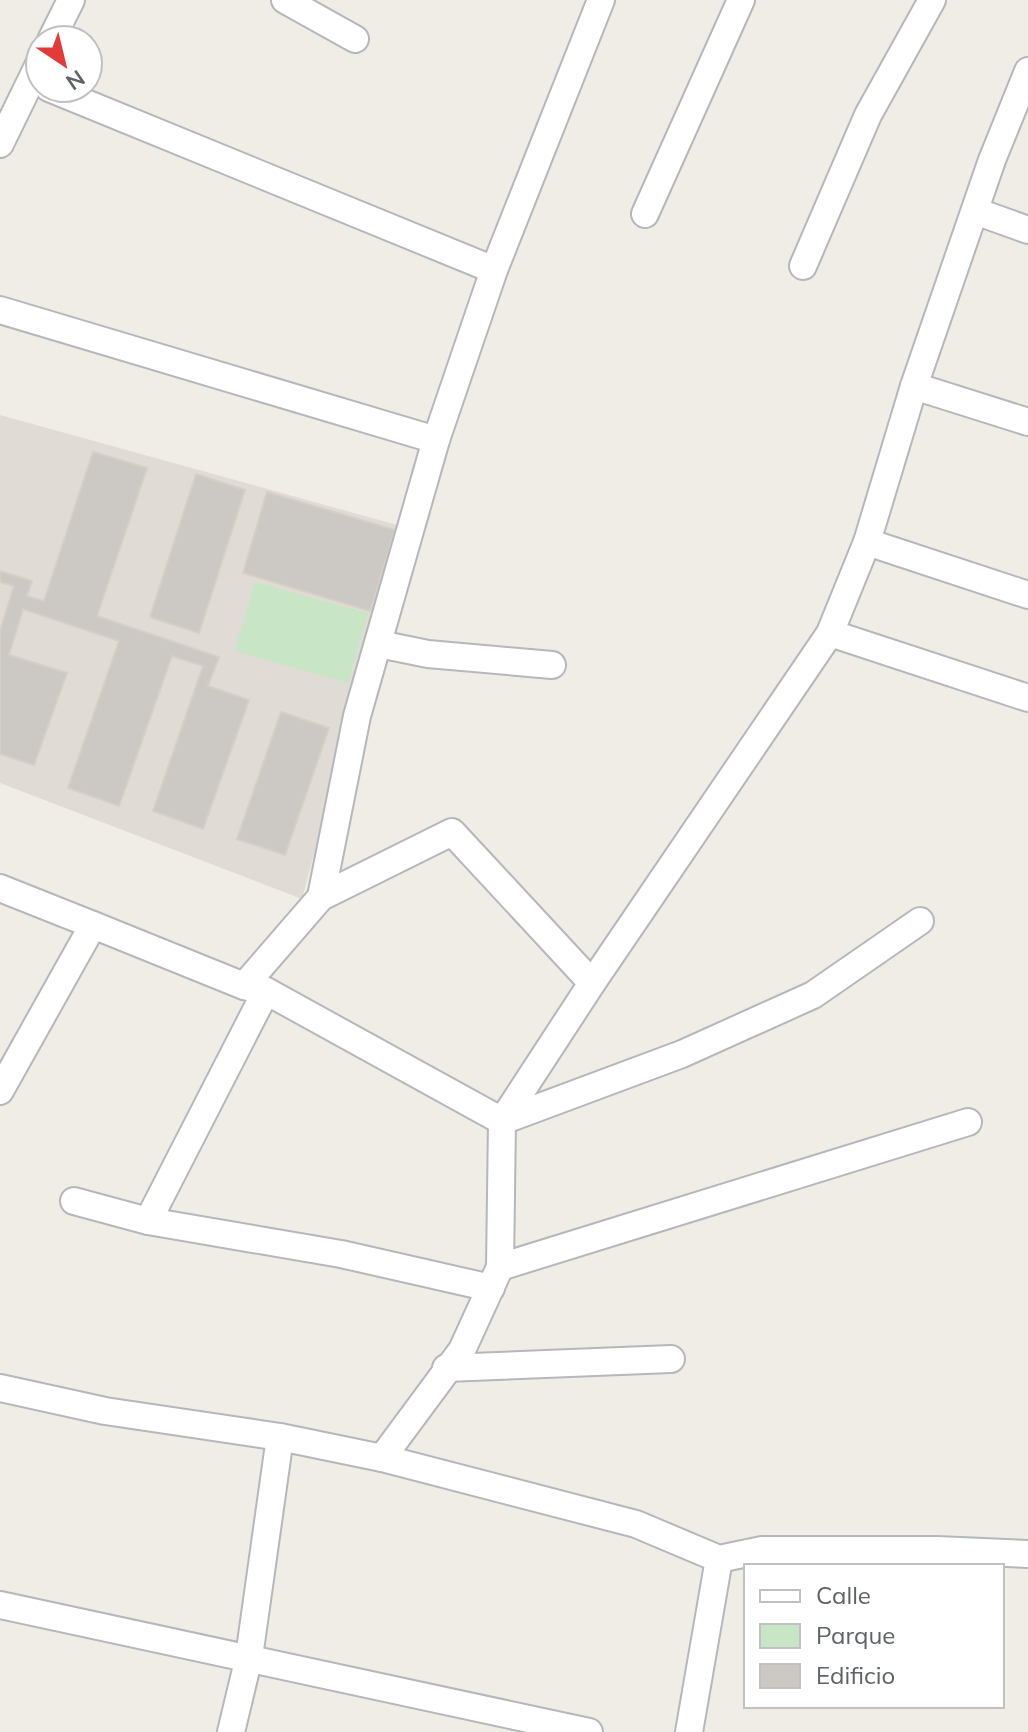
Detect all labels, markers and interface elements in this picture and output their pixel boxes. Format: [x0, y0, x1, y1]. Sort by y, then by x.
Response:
north arrow [24, 24, 104, 104]
text: N [61, 64, 90, 97]
legend [744, 1564, 1004, 1708]
text: Calle [816, 1580, 871, 1610]
text: Parque [816, 1620, 895, 1650]
text: Edificio [816, 1660, 895, 1690]

